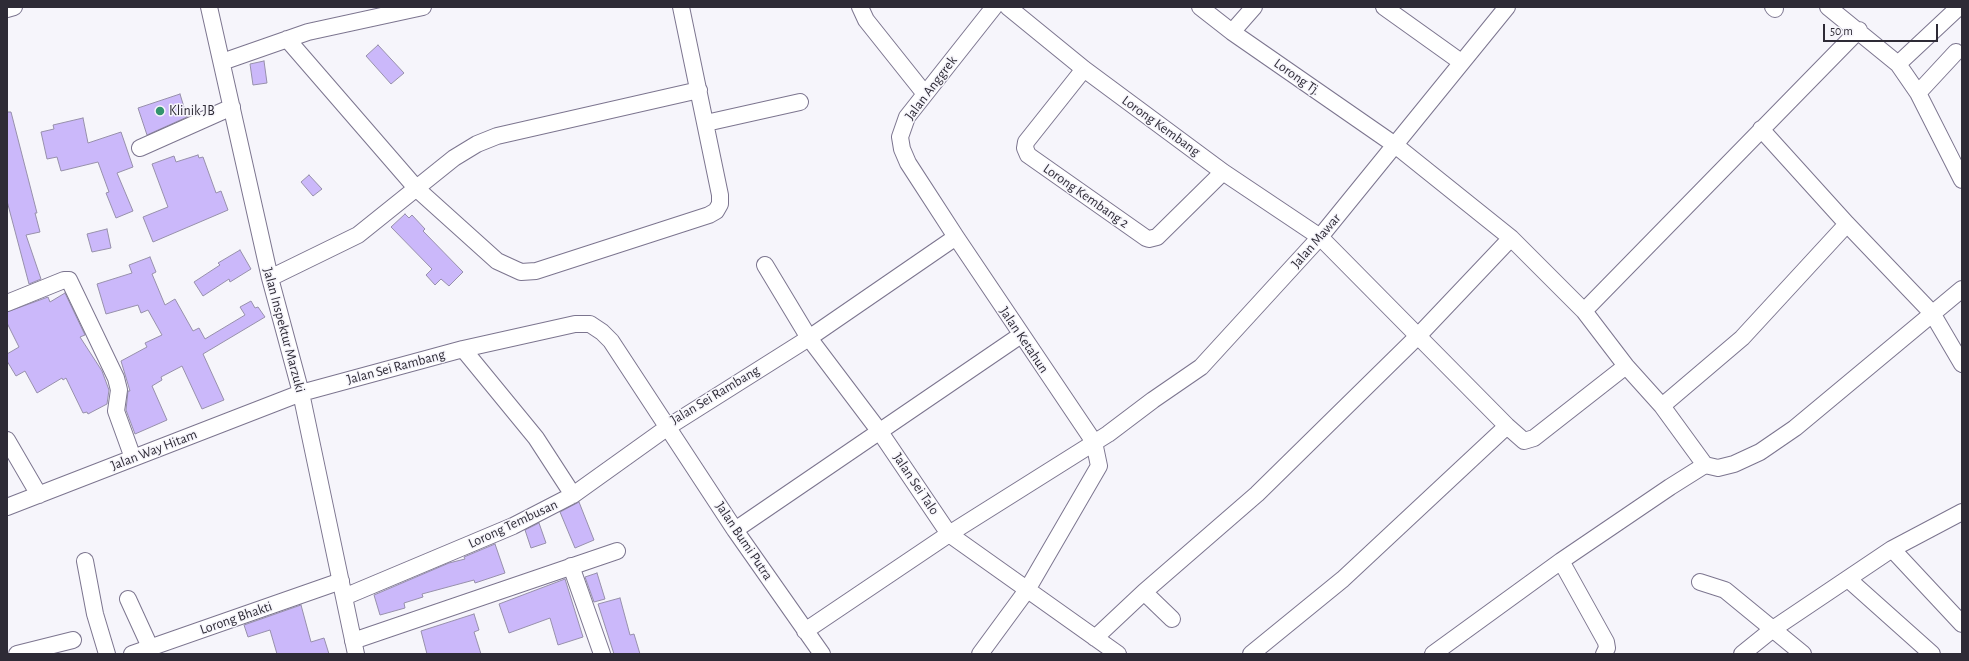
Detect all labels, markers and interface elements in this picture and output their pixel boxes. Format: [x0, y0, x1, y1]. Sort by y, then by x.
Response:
scale bar [1825, 16, 1940, 42]
text: 50 m [1830, 25, 1853, 37]
street label: Jalan Anggrek [901, 53, 961, 123]
street label: Lorong Tj. [1271, 55, 1323, 99]
street label: Lorong Kembang [1119, 92, 1203, 160]
place label: Klinik JB [169, 103, 215, 119]
marker: Klinik JB [154, 105, 166, 117]
street label: Lorong Kembang 2 [1040, 160, 1132, 232]
street label: Jalan Mawar [1288, 210, 1344, 272]
street label: Jalan Inspektur Marzuki [259, 266, 309, 394]
street label: Jalan Ketahun [996, 304, 1052, 376]
street label: Jalan Sei Rambang [345, 346, 447, 388]
street label: Jalan Sei Rambang [667, 362, 763, 428]
street label: Jalan Way Hitam [108, 426, 200, 474]
street label: Jalan Sei Talo [889, 450, 943, 518]
street label: Lorong Tembusan [466, 496, 560, 552]
street label: Jalan Bumi Putra [712, 499, 776, 583]
street label: Lorong Bhakti [198, 598, 274, 638]

